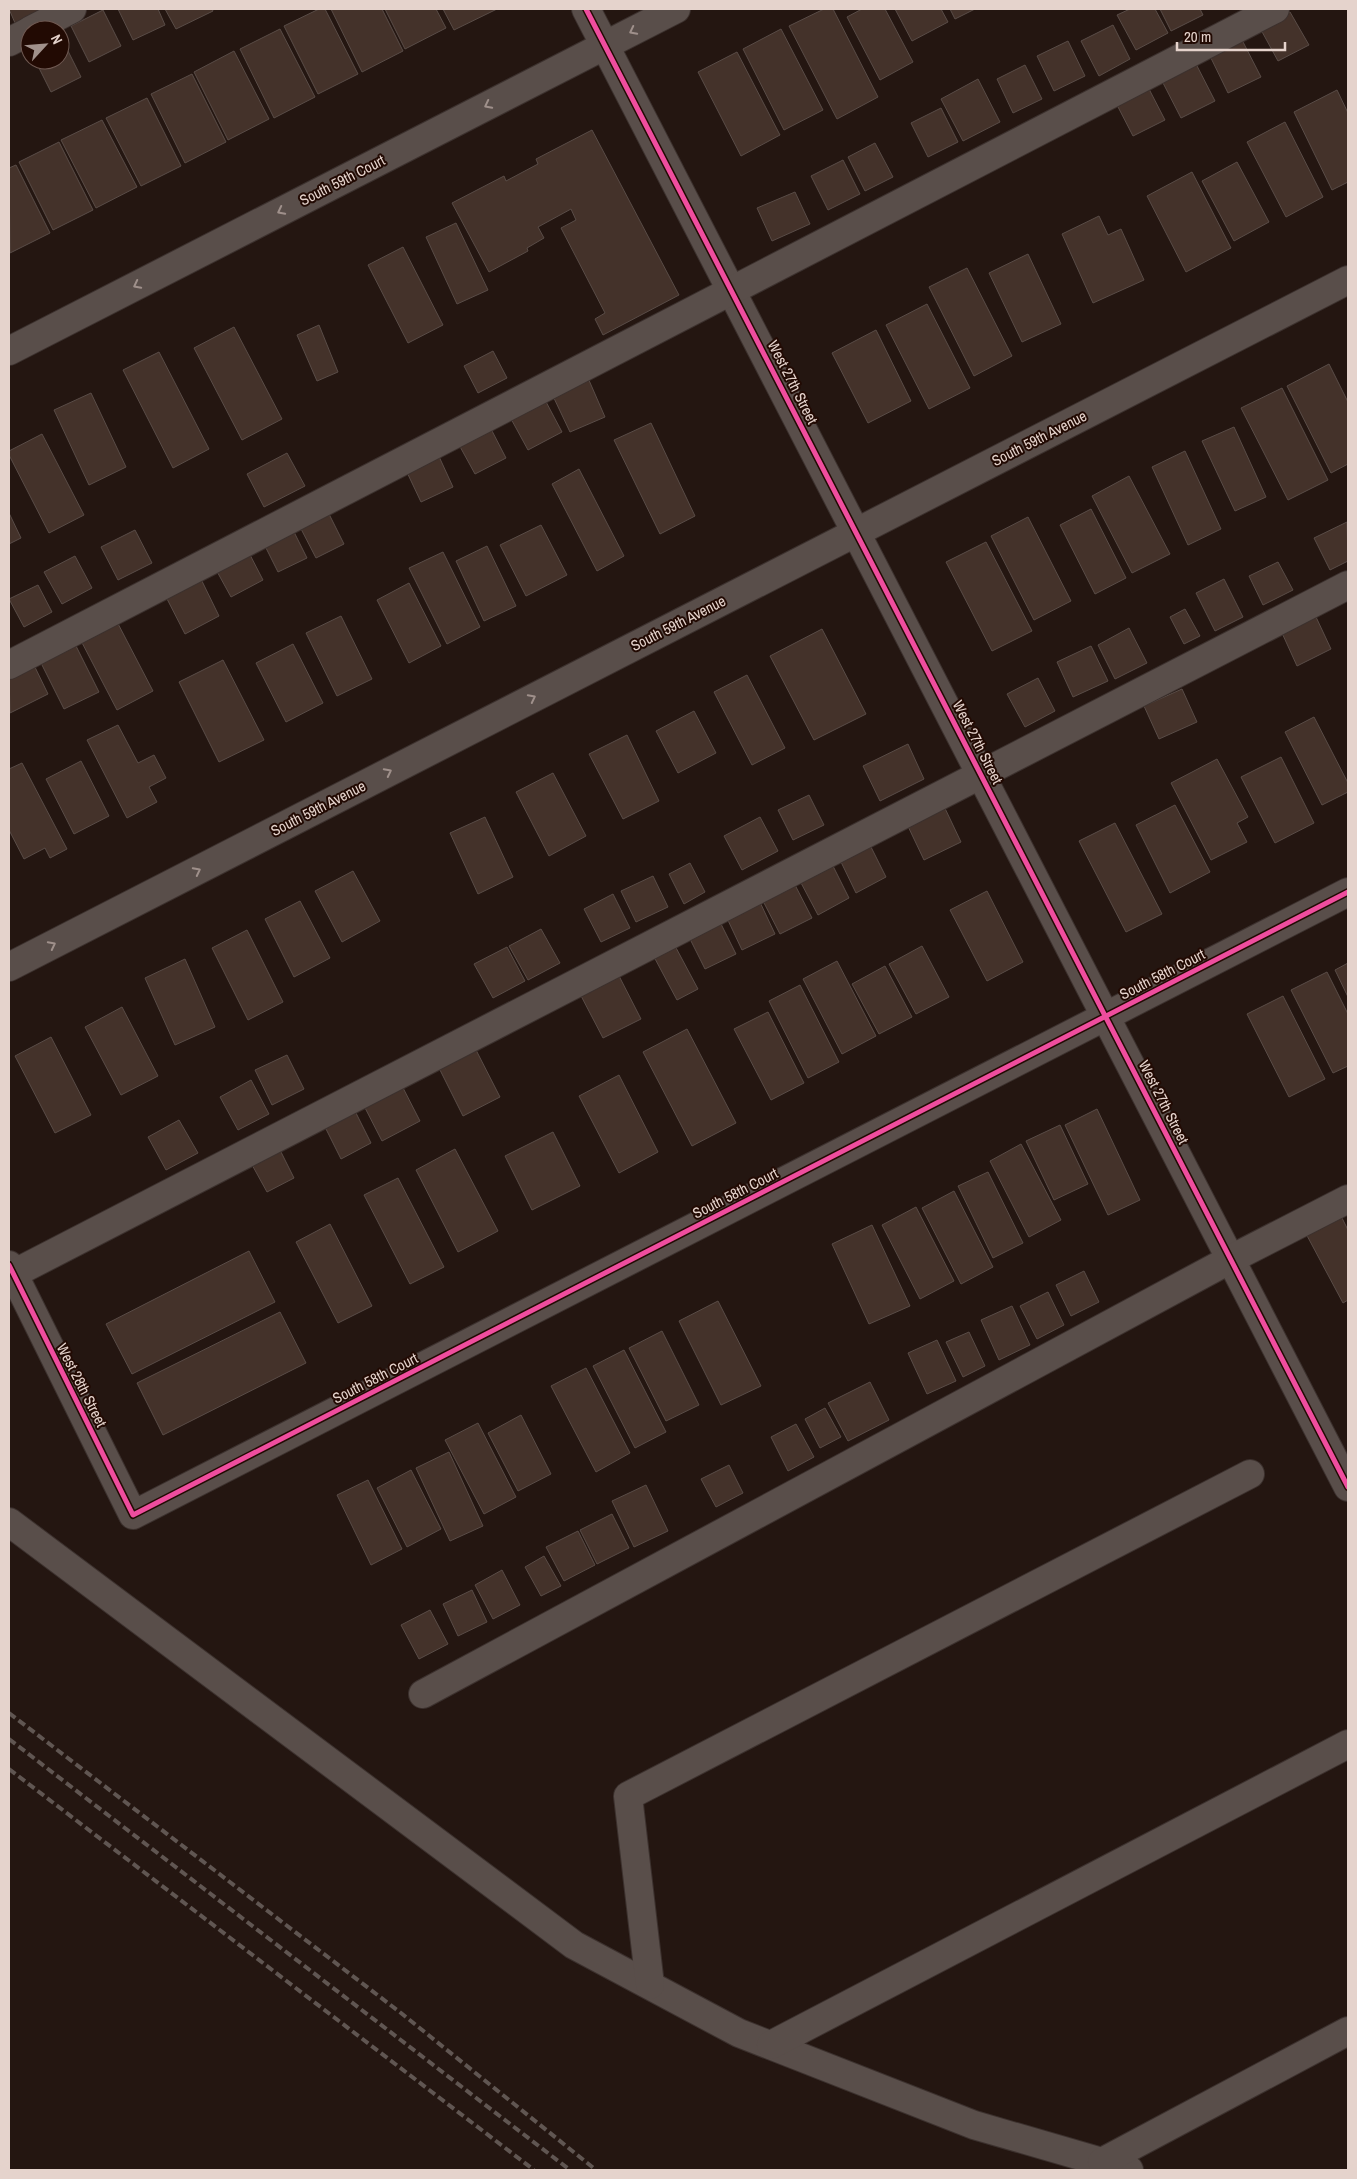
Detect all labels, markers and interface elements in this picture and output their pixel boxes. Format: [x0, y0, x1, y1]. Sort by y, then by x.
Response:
north arrow [20, 20, 70, 70]
scale bar [1177, 20, 1284, 52]
one-way arrow [629, 25, 638, 35]
text: 20 m [1184, 26, 1211, 47]
text: N [47, 32, 67, 47]
one-way arrow [484, 99, 493, 109]
street label: South 59th Court [296, 149, 389, 210]
one-way arrow [278, 205, 287, 215]
one-way arrow [133, 279, 142, 289]
street label: West 27th Street [763, 337, 823, 428]
street label: South 59th Avenue [988, 405, 1090, 471]
street label: South 59th Avenue [627, 590, 729, 656]
one-way arrow [527, 694, 536, 704]
street label: West 27th Street [948, 697, 1008, 788]
one-way arrow [383, 768, 392, 778]
street label: South 59th Avenue [267, 775, 369, 841]
one-way arrow [191, 867, 200, 877]
one-way arrow [47, 941, 56, 951]
street label: South 58th Court [1116, 943, 1209, 1004]
street label: West 27th Street [1134, 1057, 1194, 1148]
street label: South 58th Court [689, 1162, 782, 1223]
street label: West 28th Street [52, 1340, 112, 1431]
street label: South 58th Court [329, 1347, 422, 1408]

